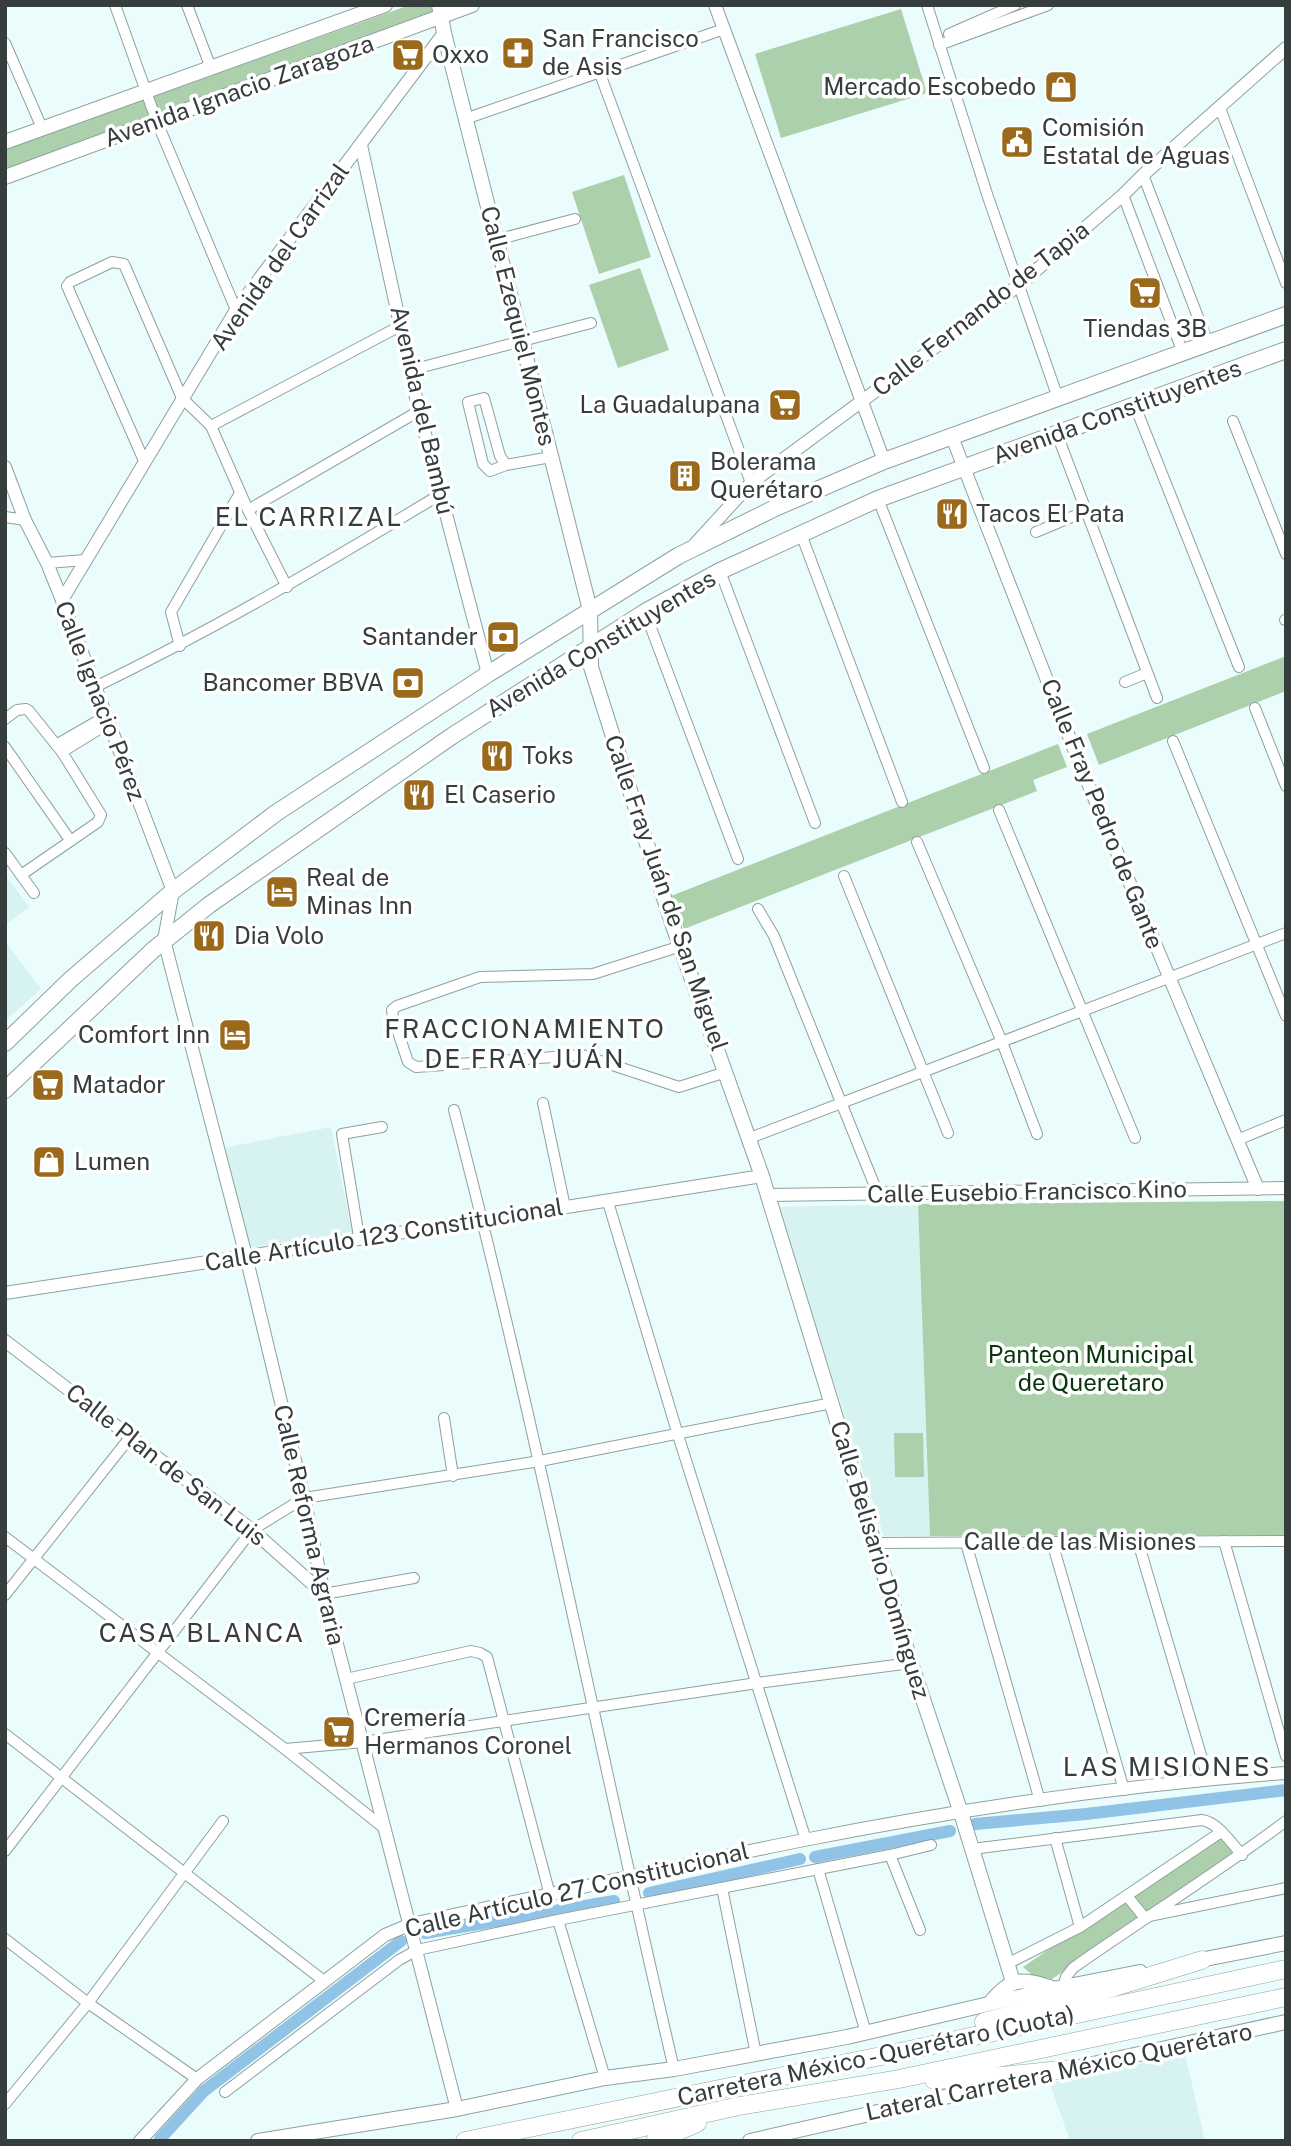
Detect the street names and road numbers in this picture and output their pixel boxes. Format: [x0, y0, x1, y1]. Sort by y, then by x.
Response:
street label: Avenida Ignacio Zaragoza [100, 28, 377, 152]
street label: Avenida del Carrizal [204, 158, 354, 355]
street label: Calle Ezequiel Montes [476, 203, 562, 449]
street label: Calle Fernando de Tapia [867, 215, 1094, 401]
street label: Avenida del Bambú [385, 303, 461, 517]
street label: Avenida Constituyentes [989, 353, 1245, 469]
street label: Avenida Constituyentes [481, 564, 720, 723]
street label: Calle Ignacio Pérez [50, 597, 152, 805]
street label: Calle Fray Pedro de Gante [1036, 674, 1170, 953]
street label: Calle Fray Juán de San Miguel [600, 731, 734, 1054]
street label: Calle Eusebio Francisco Kino [867, 1174, 1187, 1208]
street label: Calle Artículo 123 Constitucional [203, 1192, 565, 1276]
street label: Calle Plan de San Luis [61, 1377, 272, 1551]
street label: Calle Reforma Agraria [269, 1402, 351, 1648]
street label: Calle Belisario Domínguez [825, 1417, 937, 1702]
street label: Calle de las Misiones [964, 1527, 1196, 1555]
street label: Calle Artículo 27 Constitucional [402, 1836, 751, 1942]
street label: Carretera México - Querétaro (Cuota) [675, 1999, 1077, 2111]
street label: Lateral Carretera México Querétaro [863, 2016, 1255, 2126]

